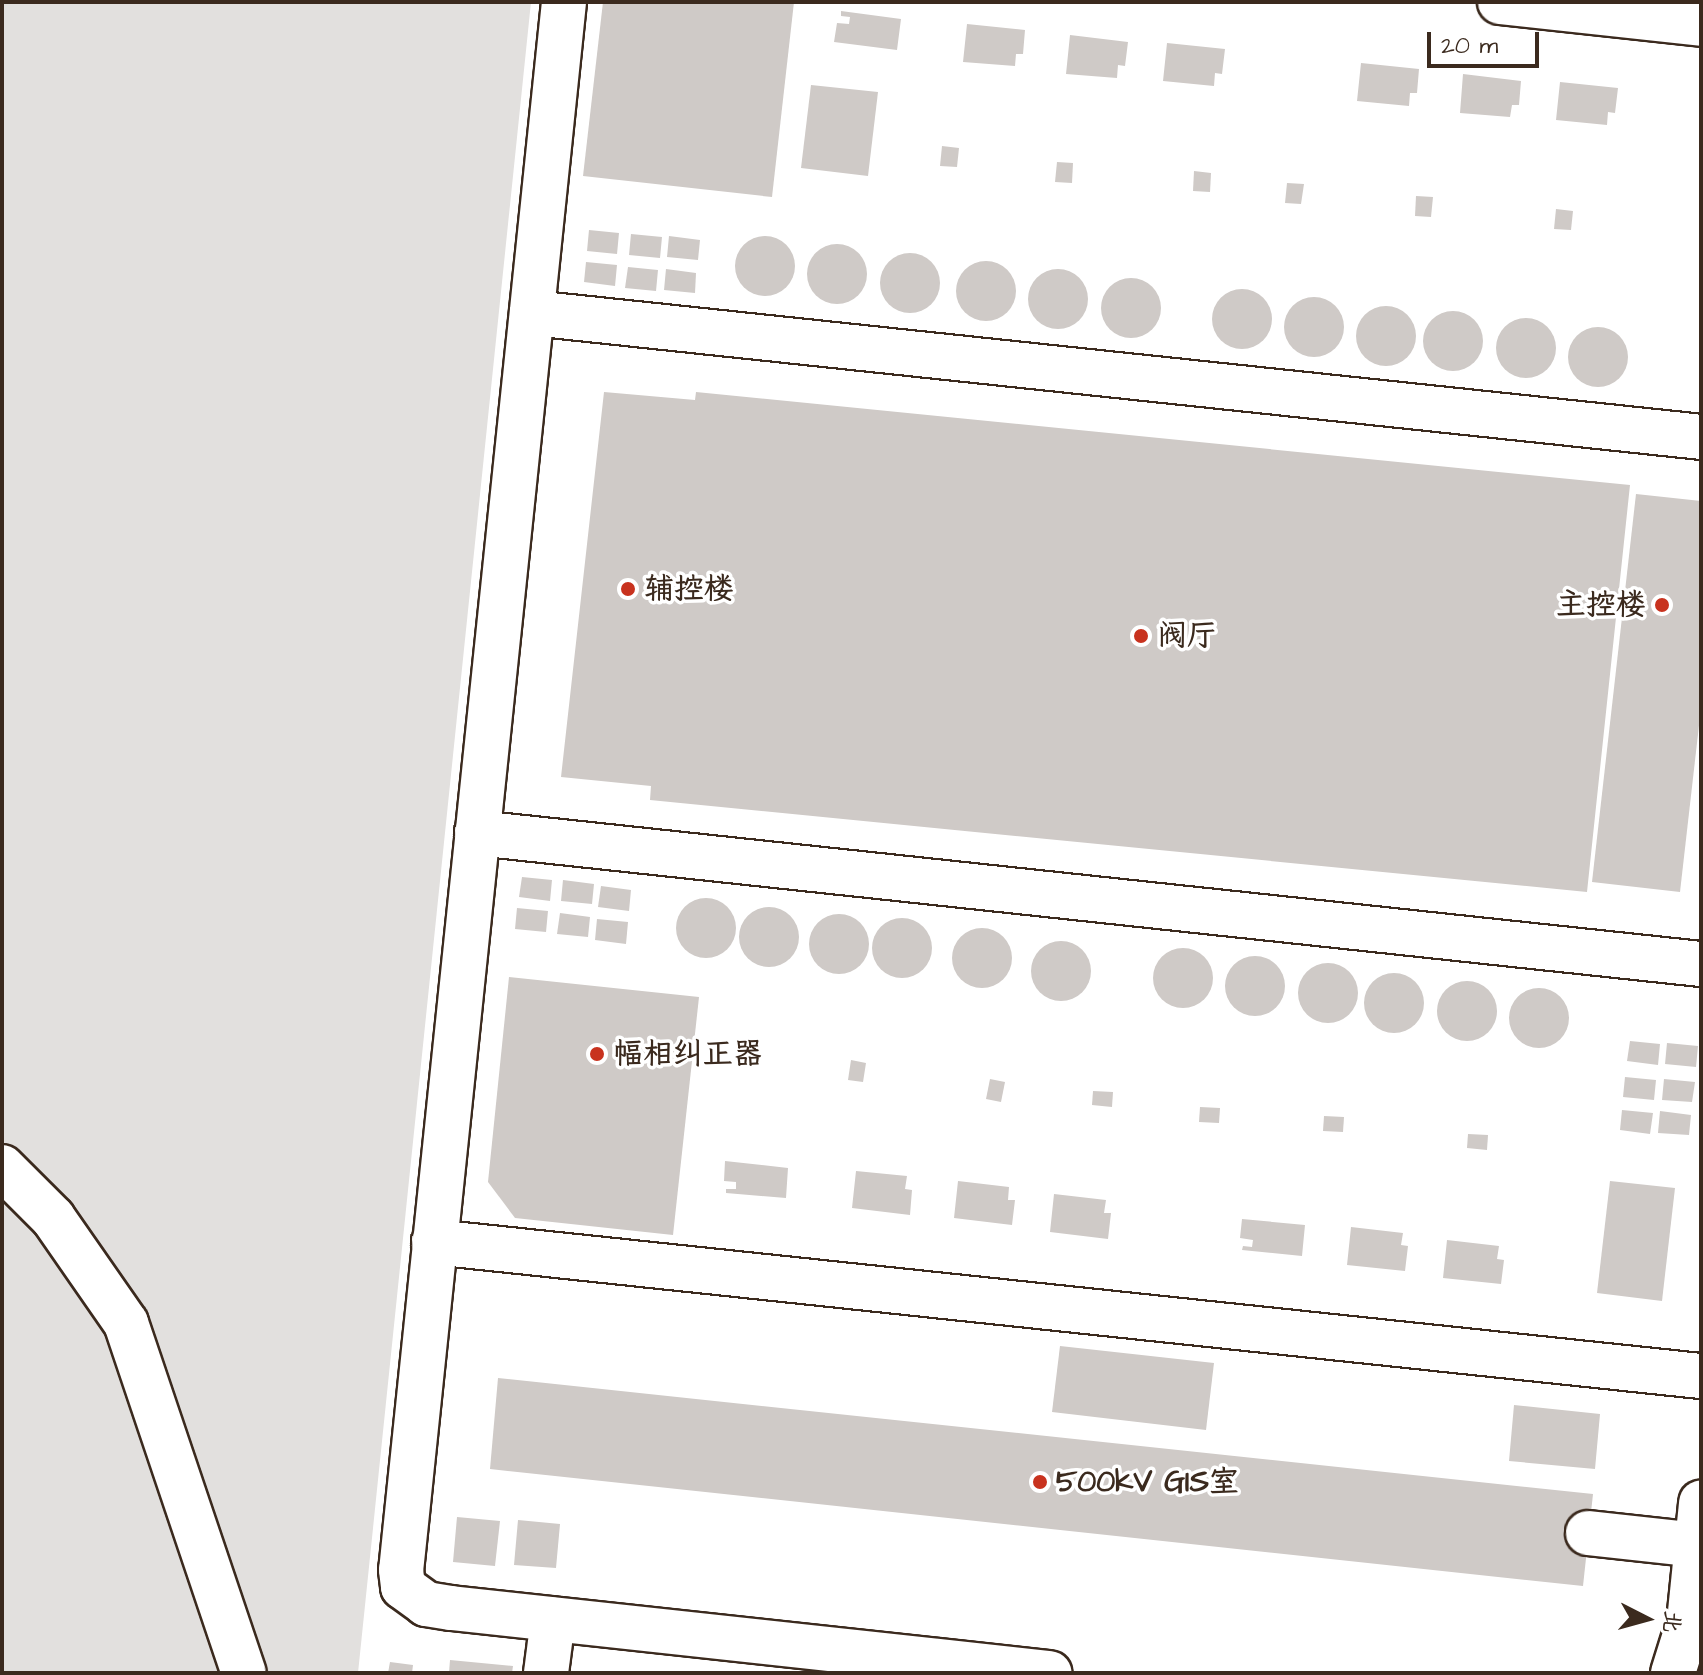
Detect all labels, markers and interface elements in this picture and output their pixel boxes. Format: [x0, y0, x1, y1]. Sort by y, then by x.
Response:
scale bar [1431, 16, 1543, 66]
text: 20 m [1441, 29, 1498, 63]
place label: 辅控楼 [644, 571, 734, 607]
marker: 辅控楼 [619, 580, 637, 598]
place label: 主控楼 [1556, 587, 1646, 623]
marker: 主控楼 [1653, 596, 1671, 614]
place label: 阀厅 [1157, 618, 1217, 654]
marker: 阀厅 [1132, 627, 1150, 645]
place label: 幅相纠正器 [613, 1036, 763, 1072]
marker: 幅相纠正器 [588, 1045, 606, 1063]
place label: 500kV GIS室 [1056, 1464, 1239, 1500]
marker: 500kV GIS室 [1031, 1473, 1049, 1491]
north arrow [1607, 1579, 1687, 1659]
text: 北 [1655, 1609, 1688, 1634]

